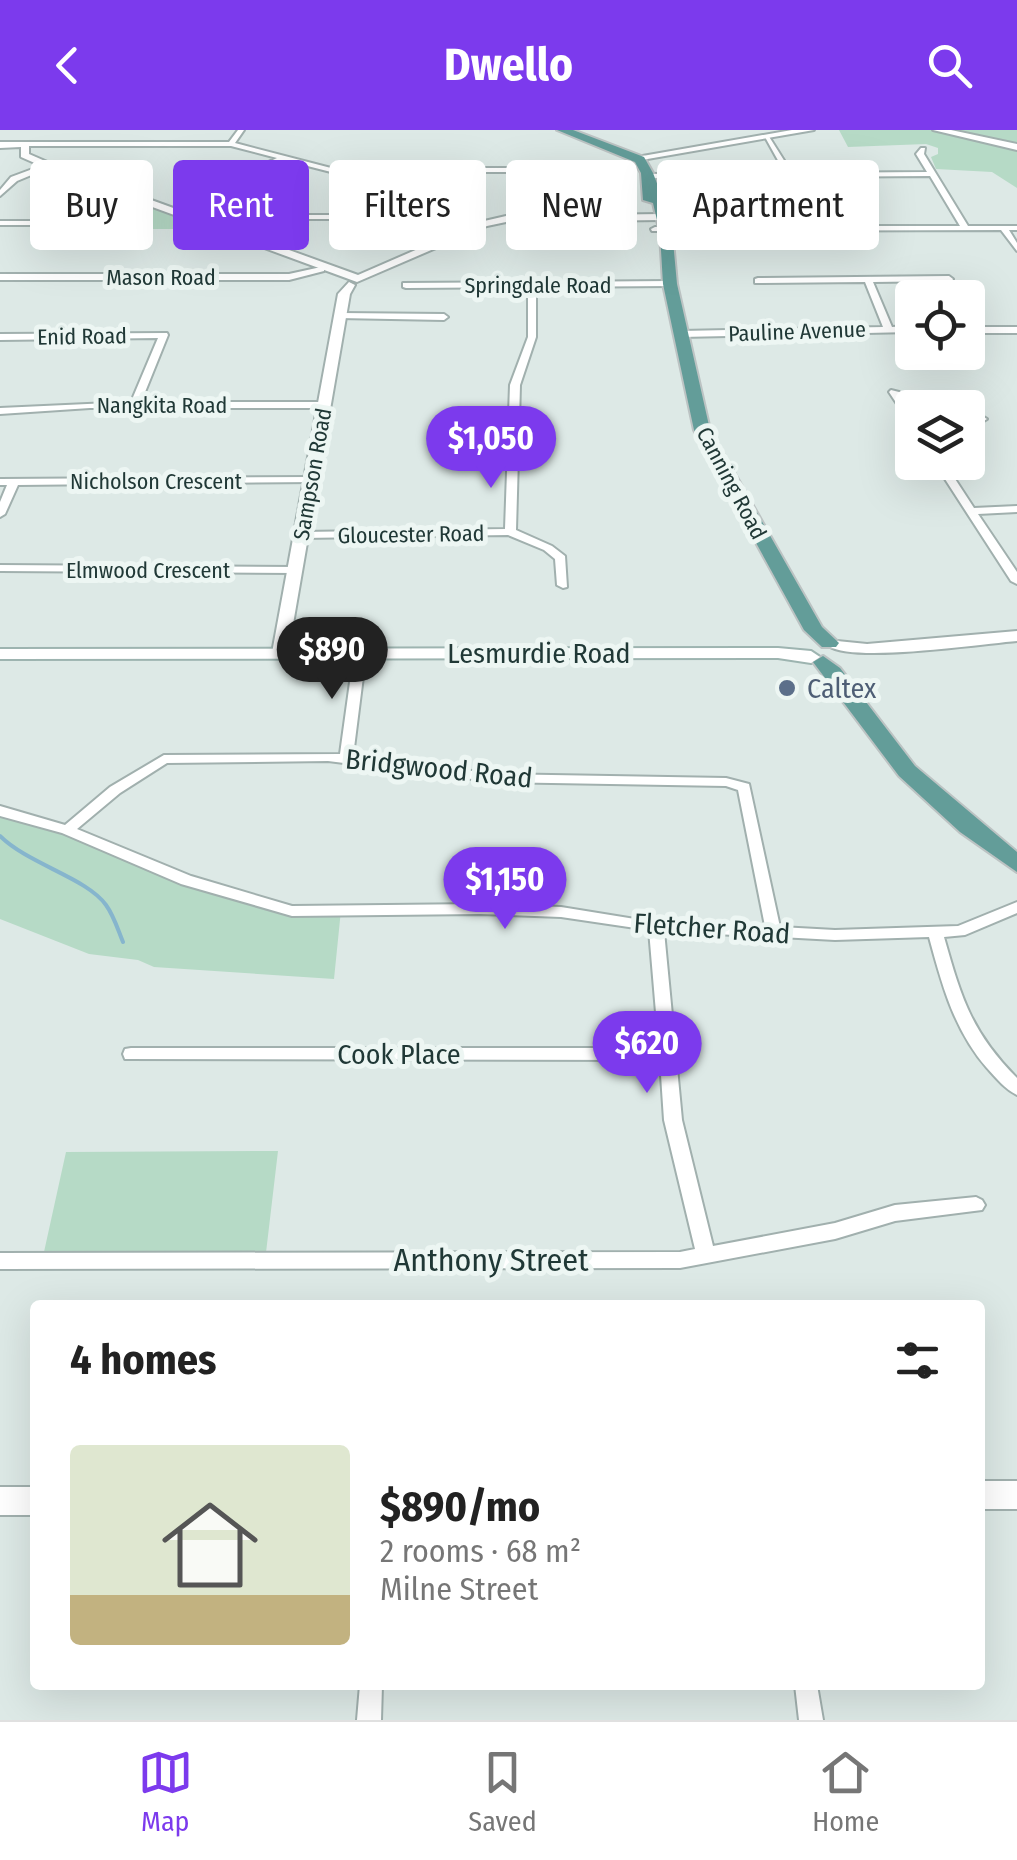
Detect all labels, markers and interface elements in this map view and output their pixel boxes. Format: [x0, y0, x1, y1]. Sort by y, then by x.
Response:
icon: back [40, 38, 95, 93]
text: Dwello [444, 38, 573, 92]
icon: search [922, 38, 977, 93]
chip: Buy [30, 160, 153, 250]
chip: Rent [173, 160, 309, 250]
chip: Filters [329, 160, 486, 250]
chip: New [506, 160, 637, 250]
chip: Apartment [657, 160, 879, 250]
street label: Mason Road [106, 264, 216, 291]
street label: Springdale Road [464, 272, 612, 299]
map controls [895, 280, 985, 480]
button: locate [895, 280, 985, 370]
street label: Pauline Avenue [728, 316, 866, 347]
street label: Enid Road [37, 322, 127, 351]
button: layers [895, 390, 985, 480]
street label: Nangkita Road [97, 392, 227, 419]
street label: Sampson Road [288, 406, 337, 542]
pin: $1,050 [410, 406, 572, 491]
text: $1,050 [448, 419, 534, 457]
street label: Canning Road [691, 423, 772, 544]
street label: Nicholson Crescent [70, 468, 243, 495]
street label: Gloucester Road [337, 520, 485, 549]
street label: Elmwood Crescent [66, 557, 231, 584]
pin: $890 [273, 617, 391, 702]
text: $890 [299, 630, 365, 668]
street label: Lesmurdie Road [447, 637, 631, 670]
place label: Caltex [807, 672, 877, 705]
marker: Caltex [776, 677, 798, 699]
street label: Bridgwood Road [344, 742, 534, 795]
pin: $1,150 [424, 847, 586, 932]
text: $1,150 [465, 860, 545, 898]
street label: Fletcher Road [633, 907, 791, 950]
pin: $620 [588, 1011, 706, 1096]
text: $620 [615, 1024, 679, 1062]
street label: Cook Place [337, 1038, 461, 1071]
street label: Anthony Street [394, 1241, 589, 1279]
icon: filters [890, 1333, 945, 1388]
text: 4 homes [70, 1335, 217, 1385]
text: $890/mo [380, 1482, 540, 1532]
icon: home [150, 1485, 270, 1605]
text: 2 rooms · 68 m² [380, 1532, 581, 1570]
text: Milne Street [380, 1570, 538, 1608]
tab: Map [138, 1745, 193, 1838]
tab: Saved [468, 1745, 537, 1838]
tab: Home [812, 1745, 879, 1838]

